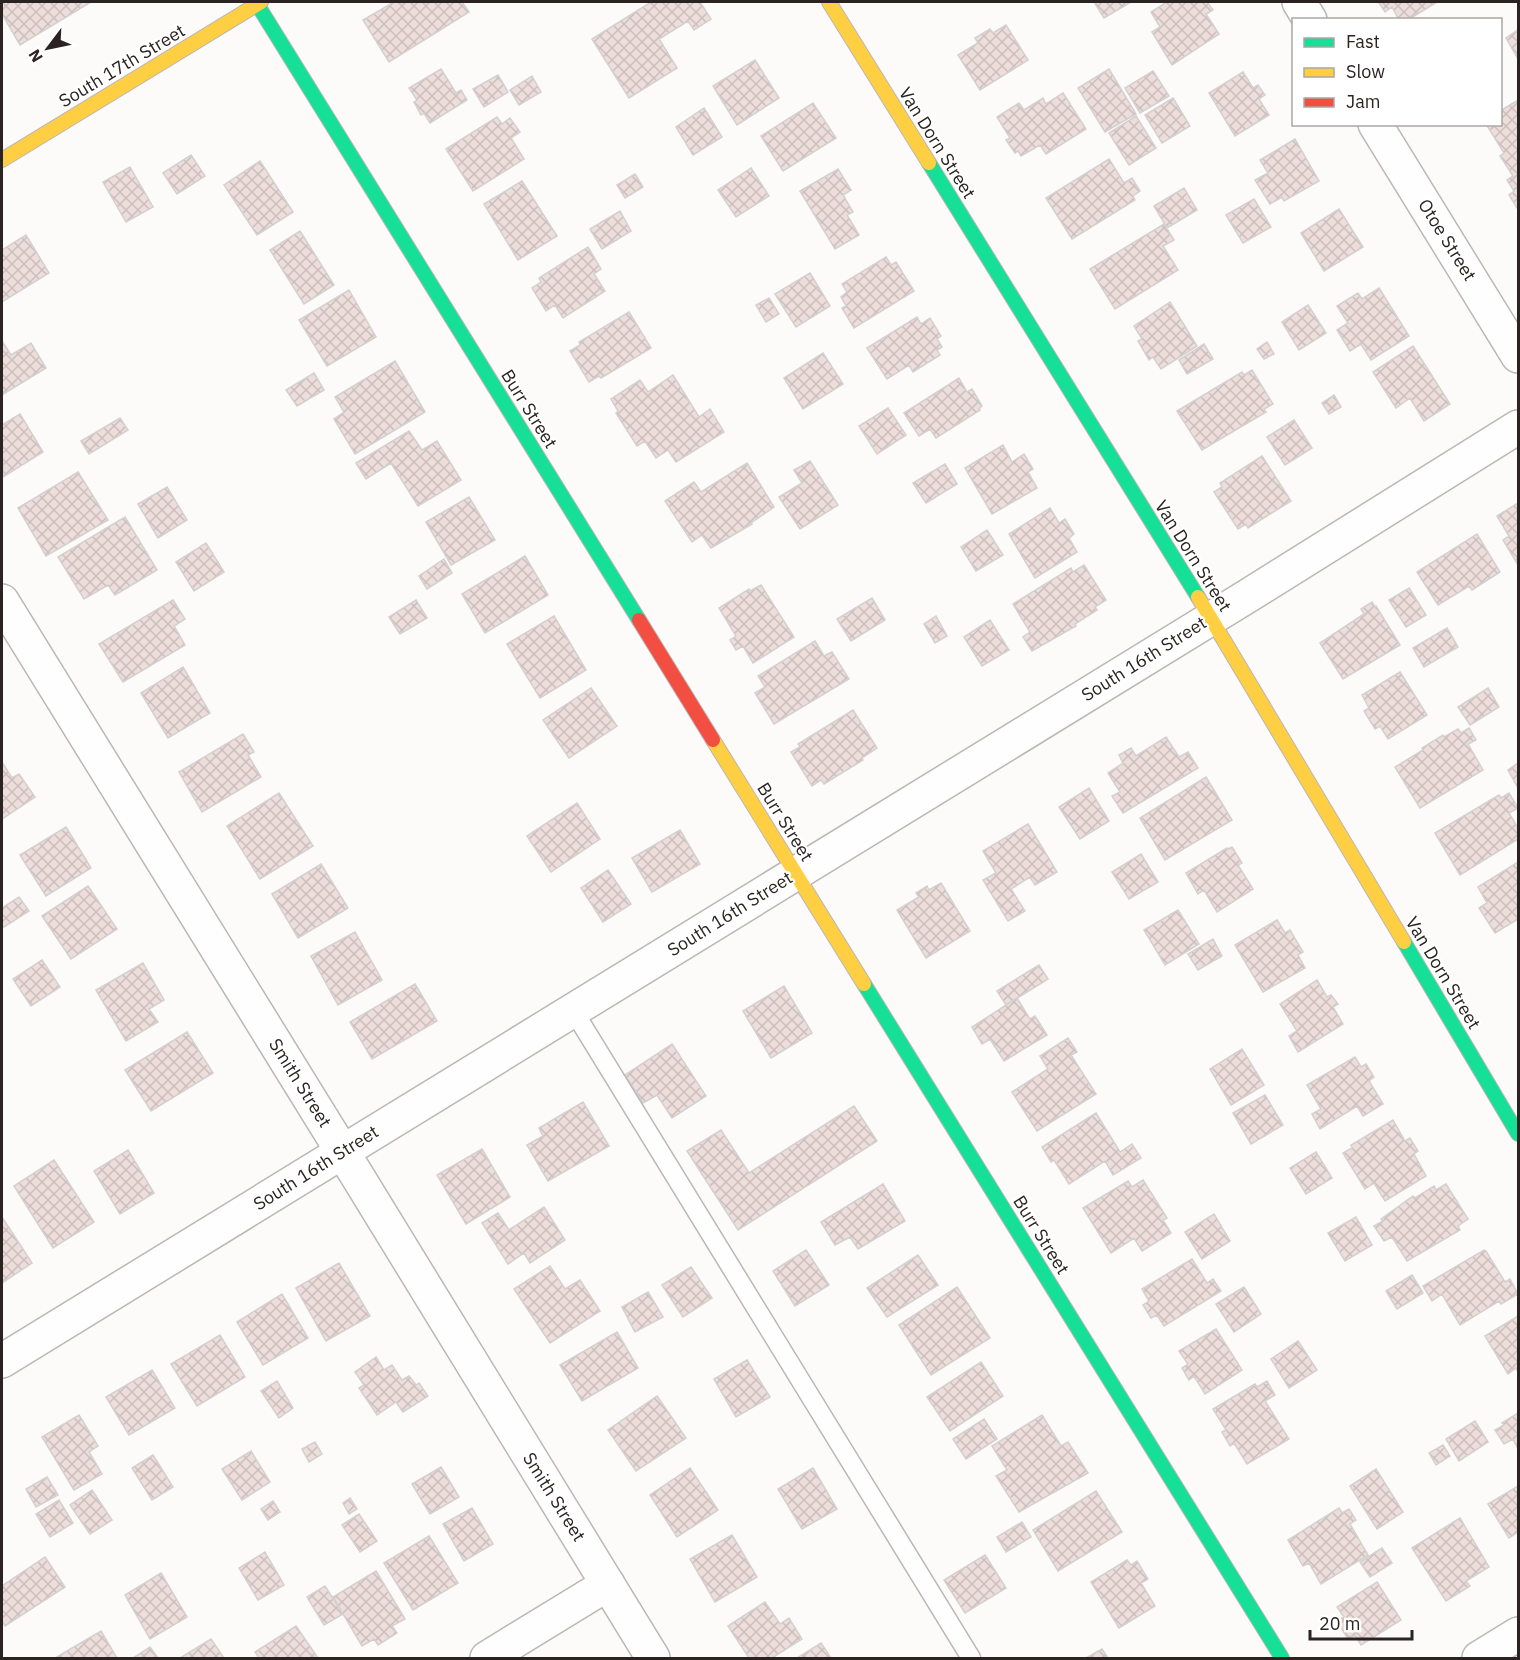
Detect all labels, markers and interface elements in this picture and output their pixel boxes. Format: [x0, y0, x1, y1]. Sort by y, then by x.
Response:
north arrow [18, 18, 78, 78]
legend [1292, 18, 1502, 126]
street label: South 17th Street [54, 19, 189, 112]
text: Fast [1346, 30, 1380, 53]
text: N [24, 46, 47, 66]
text: Slow [1346, 60, 1385, 83]
street label: Van Dorn Street [894, 83, 981, 203]
text: Jam [1346, 90, 1381, 113]
street label: Otoe Street [1413, 194, 1482, 285]
street label: Burr Street [496, 365, 563, 452]
street label: Van Dorn Street [1150, 496, 1237, 616]
street label: South 16th Street [1077, 611, 1211, 706]
street label: Burr Street [752, 778, 819, 865]
street label: South 16th Street [663, 866, 797, 961]
street label: Van Dorn Street [1401, 912, 1486, 1033]
street label: Smith Street [264, 1034, 337, 1132]
street label: South 16th Street [249, 1120, 383, 1215]
street label: Burr Street [1008, 1191, 1075, 1278]
street label: Smith Street [518, 1448, 591, 1546]
scale bar [1310, 1603, 1412, 1641]
text: 20 m [1319, 1612, 1361, 1635]

